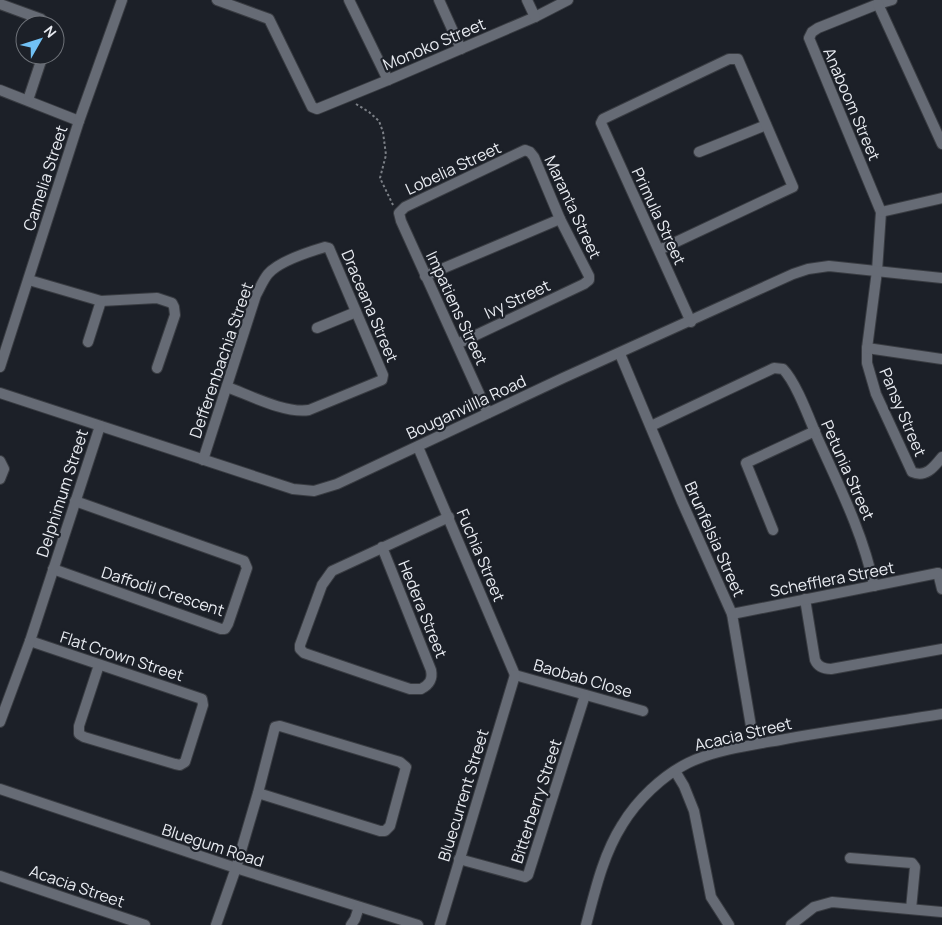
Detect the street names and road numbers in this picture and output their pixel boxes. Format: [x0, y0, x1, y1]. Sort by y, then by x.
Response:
street label: Monoko Street [379, 13, 489, 75]
street label: Anaboom Street [818, 44, 886, 164]
street label: Camelia Street [18, 122, 72, 234]
street label: Lobelia Street [402, 136, 504, 200]
street label: Maranta Street [539, 152, 607, 262]
street label: Primula Street [627, 164, 691, 268]
street label: Draceana Street [336, 246, 404, 366]
street label: Impatiens Street [421, 248, 493, 368]
street label: Ivy Street [480, 274, 554, 324]
street label: Defferenbachia Street [184, 279, 258, 441]
street label: Pansy Street [874, 364, 932, 460]
street label: Bouganvillla Road [403, 370, 529, 444]
street label: Petunia Street [816, 417, 880, 523]
street label: Delphimum Street [31, 426, 93, 560]
street label: Brunfelsia Street [680, 478, 750, 600]
street label: Fuchia Street [452, 505, 510, 605]
street label: Schefflera Street [768, 556, 896, 602]
street label: Hedera Street [393, 557, 453, 661]
street label: Daffodil Crescent [99, 561, 227, 621]
street label: Flat Crown Street [58, 626, 186, 686]
street label: Baobab Close [531, 653, 635, 703]
street label: Acacia Street [692, 712, 794, 756]
street label: Bluecurrent Street [432, 726, 494, 864]
street label: Bitterberry Street [506, 736, 566, 866]
street label: Bluegum Road [159, 818, 267, 872]
street label: Acacia Street [26, 859, 128, 913]

